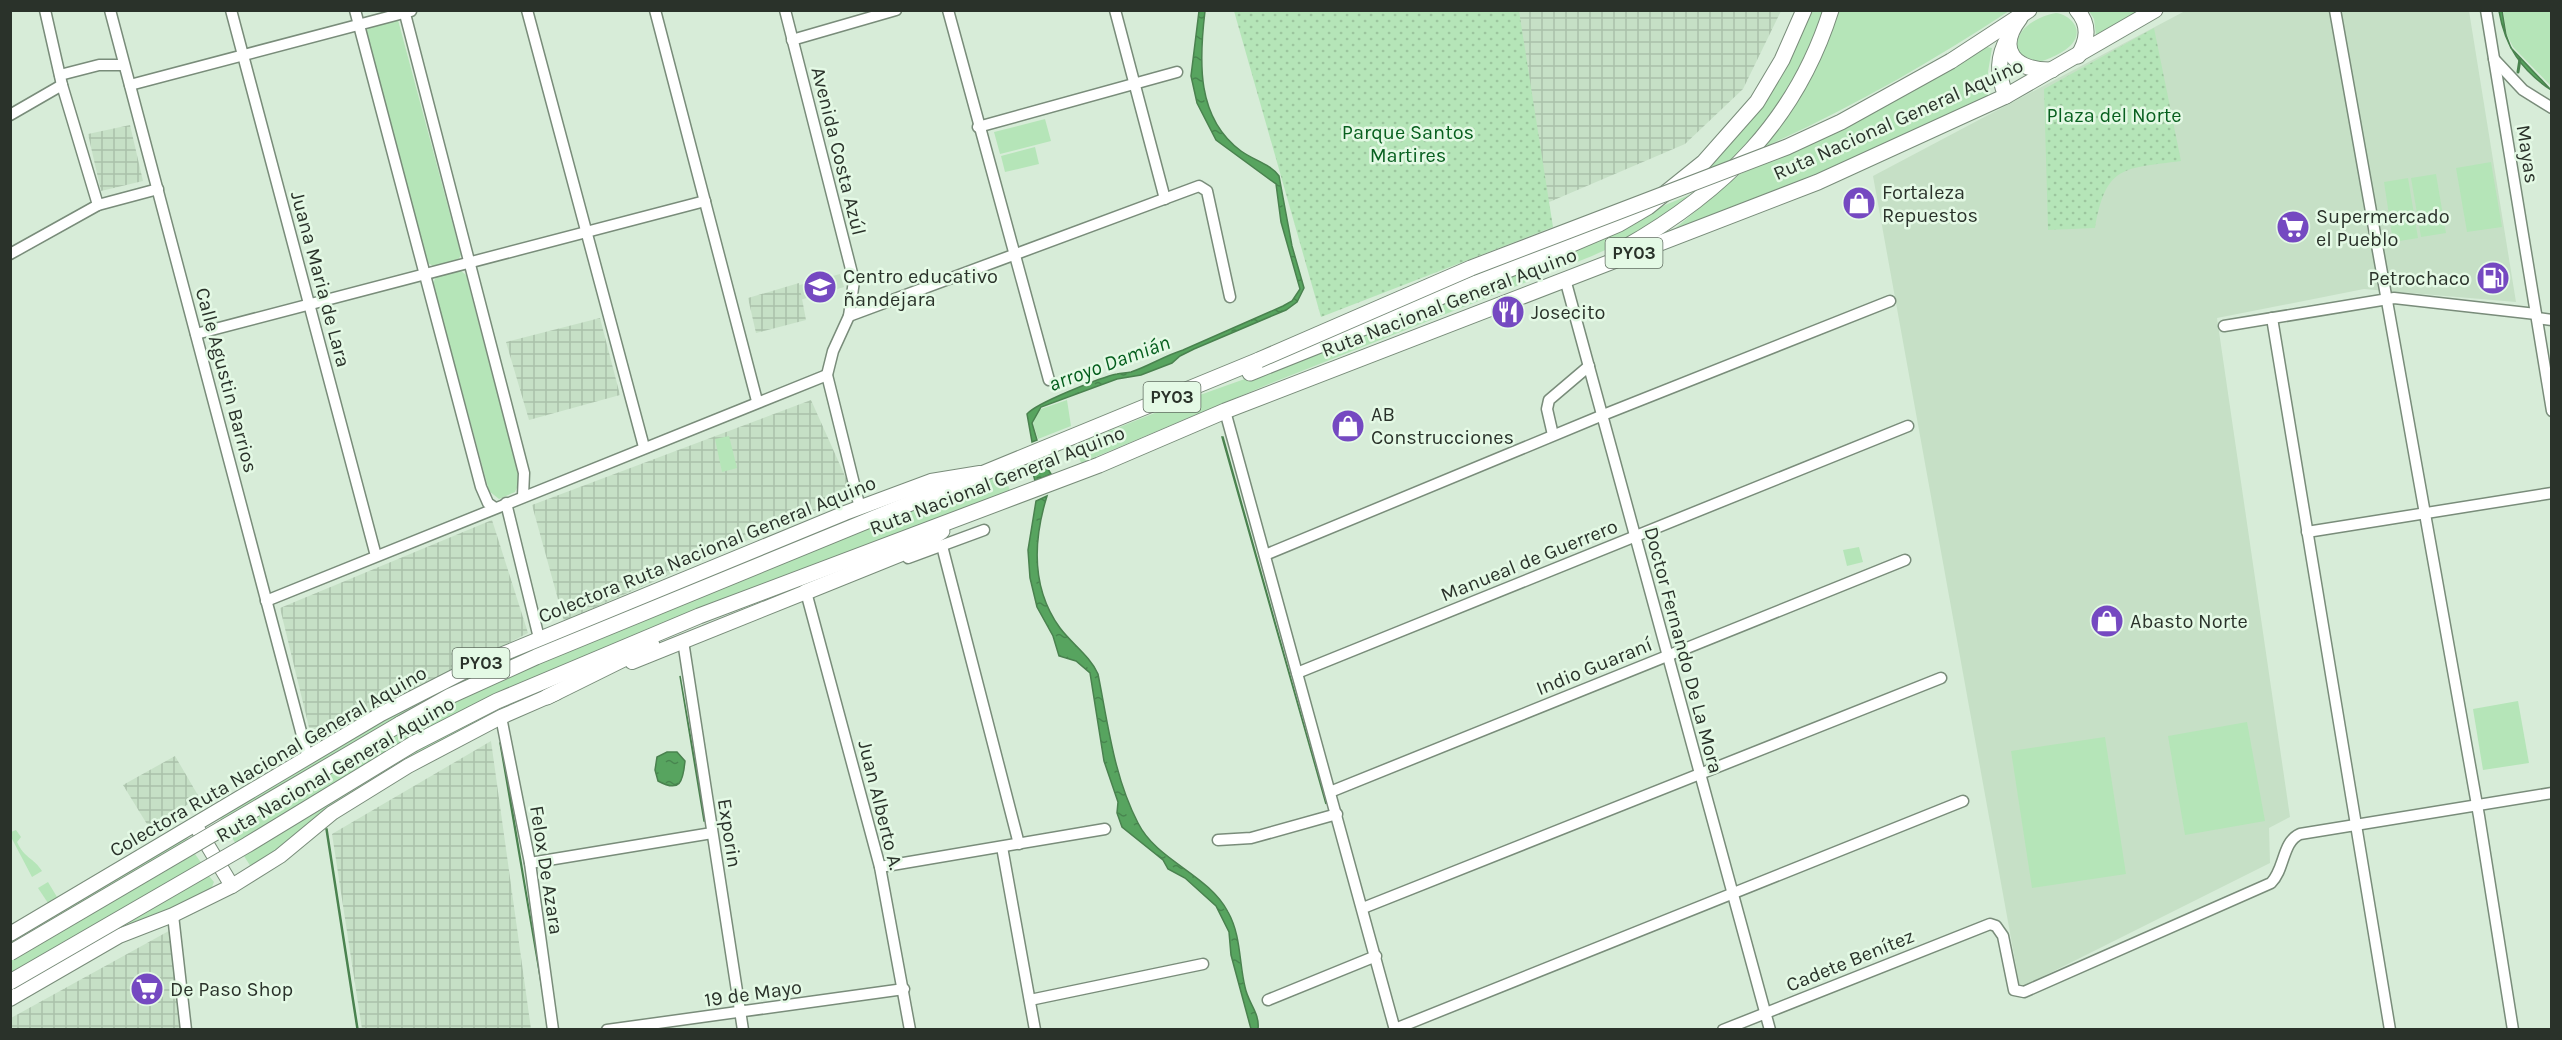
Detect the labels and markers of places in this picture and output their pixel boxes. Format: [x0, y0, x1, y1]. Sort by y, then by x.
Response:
place label: Fortaleza Repuestos [1882, 181, 1978, 227]
shop icon: Fortaleza Repuestos [1841, 185, 1877, 221]
place label: Supermercado el Pueblo [2316, 205, 2450, 251]
supermarket icon: Supermercado el Pueblo [2275, 209, 2311, 245]
fuel station icon: Petrochaco [2475, 260, 2511, 296]
place label: Centro educativo ñandejara [843, 265, 998, 311]
place label: Petrochaco [2368, 267, 2470, 290]
school or university icon: Centro educativo ñandejara [802, 269, 838, 305]
restaurant icon: Josecito [1490, 294, 1526, 330]
place label: Josecito [1531, 301, 1606, 324]
place label: AB Construcciones [1371, 403, 1514, 449]
shop icon: AB Construcciones [1330, 408, 1366, 444]
shop icon: Abasto Norte [2089, 603, 2125, 639]
place label: Abasto Norte [2130, 610, 2248, 633]
supermarket icon: De Paso Shop [129, 971, 165, 1007]
place label: De Paso Shop [170, 978, 293, 1001]

